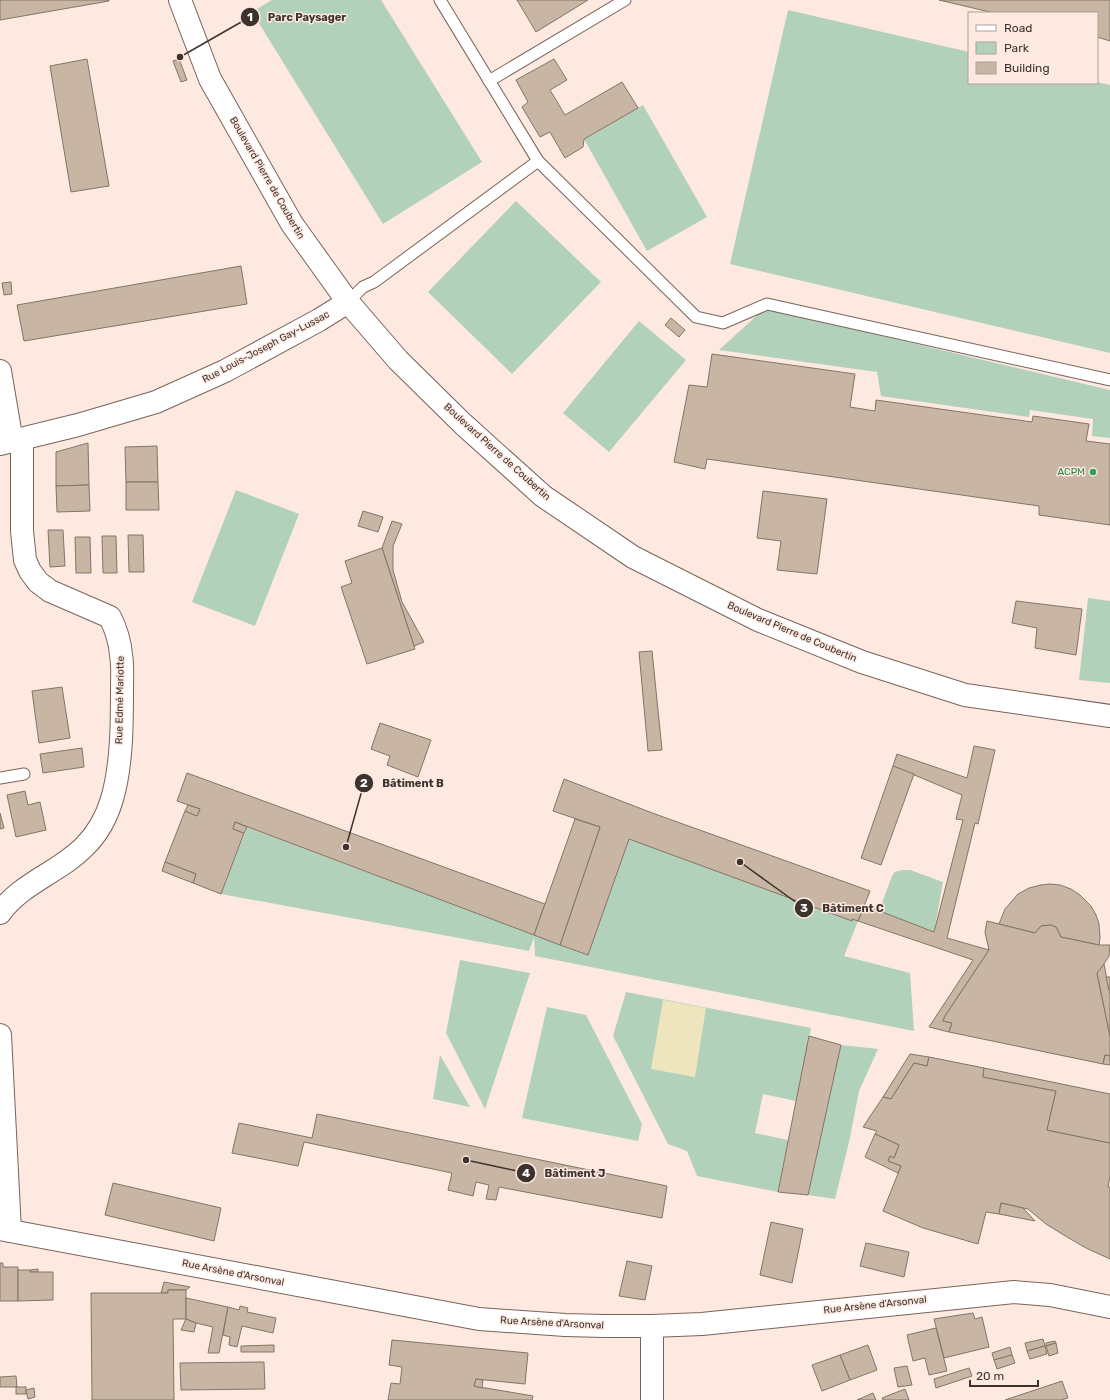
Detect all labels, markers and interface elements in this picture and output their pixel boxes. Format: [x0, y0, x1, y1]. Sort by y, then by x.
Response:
callout: Parc Paysager [240, 5, 354, 28]
text: 1 [247, 10, 253, 24]
text: Parc Paysager [268, 11, 346, 24]
legend [968, 12, 1098, 84]
text: Road [1004, 21, 1032, 35]
text: Park [1004, 41, 1030, 55]
text: Building [1004, 61, 1050, 75]
street label: Boulevard Pierre de Coubertin [227, 115, 307, 241]
street label: Rue Louis-Joseph Gay-Lussac [200, 308, 332, 386]
street label: Boulevard Pierre de Coubertin [441, 401, 553, 503]
place label: ACPM [1057, 466, 1085, 478]
marker: ACPM [1088, 467, 1098, 477]
street label: Boulevard Pierre de Coubertin [725, 599, 859, 665]
street label: Rue Edmé Mariotte [113, 655, 127, 744]
callout: Bâtiment B [354, 771, 451, 794]
text: 2 [360, 776, 368, 790]
text: Bâtiment B [382, 777, 444, 790]
callout: Bâtiment C [794, 896, 892, 919]
text: 3 [800, 901, 808, 915]
text: Bâtiment C [822, 902, 884, 915]
callout: Bâtiment J [516, 1162, 613, 1185]
text: 4 [522, 1166, 530, 1180]
text: Bâtiment J [545, 1167, 605, 1180]
street label: Rue Arsène d'Arsonval [181, 1257, 285, 1289]
street label: Rue Arsène d'Arsonval [823, 1294, 927, 1316]
street label: Rue Arsène d'Arsonval [500, 1314, 604, 1332]
scale bar [970, 1362, 1038, 1388]
text: 20 m [976, 1369, 1004, 1383]

